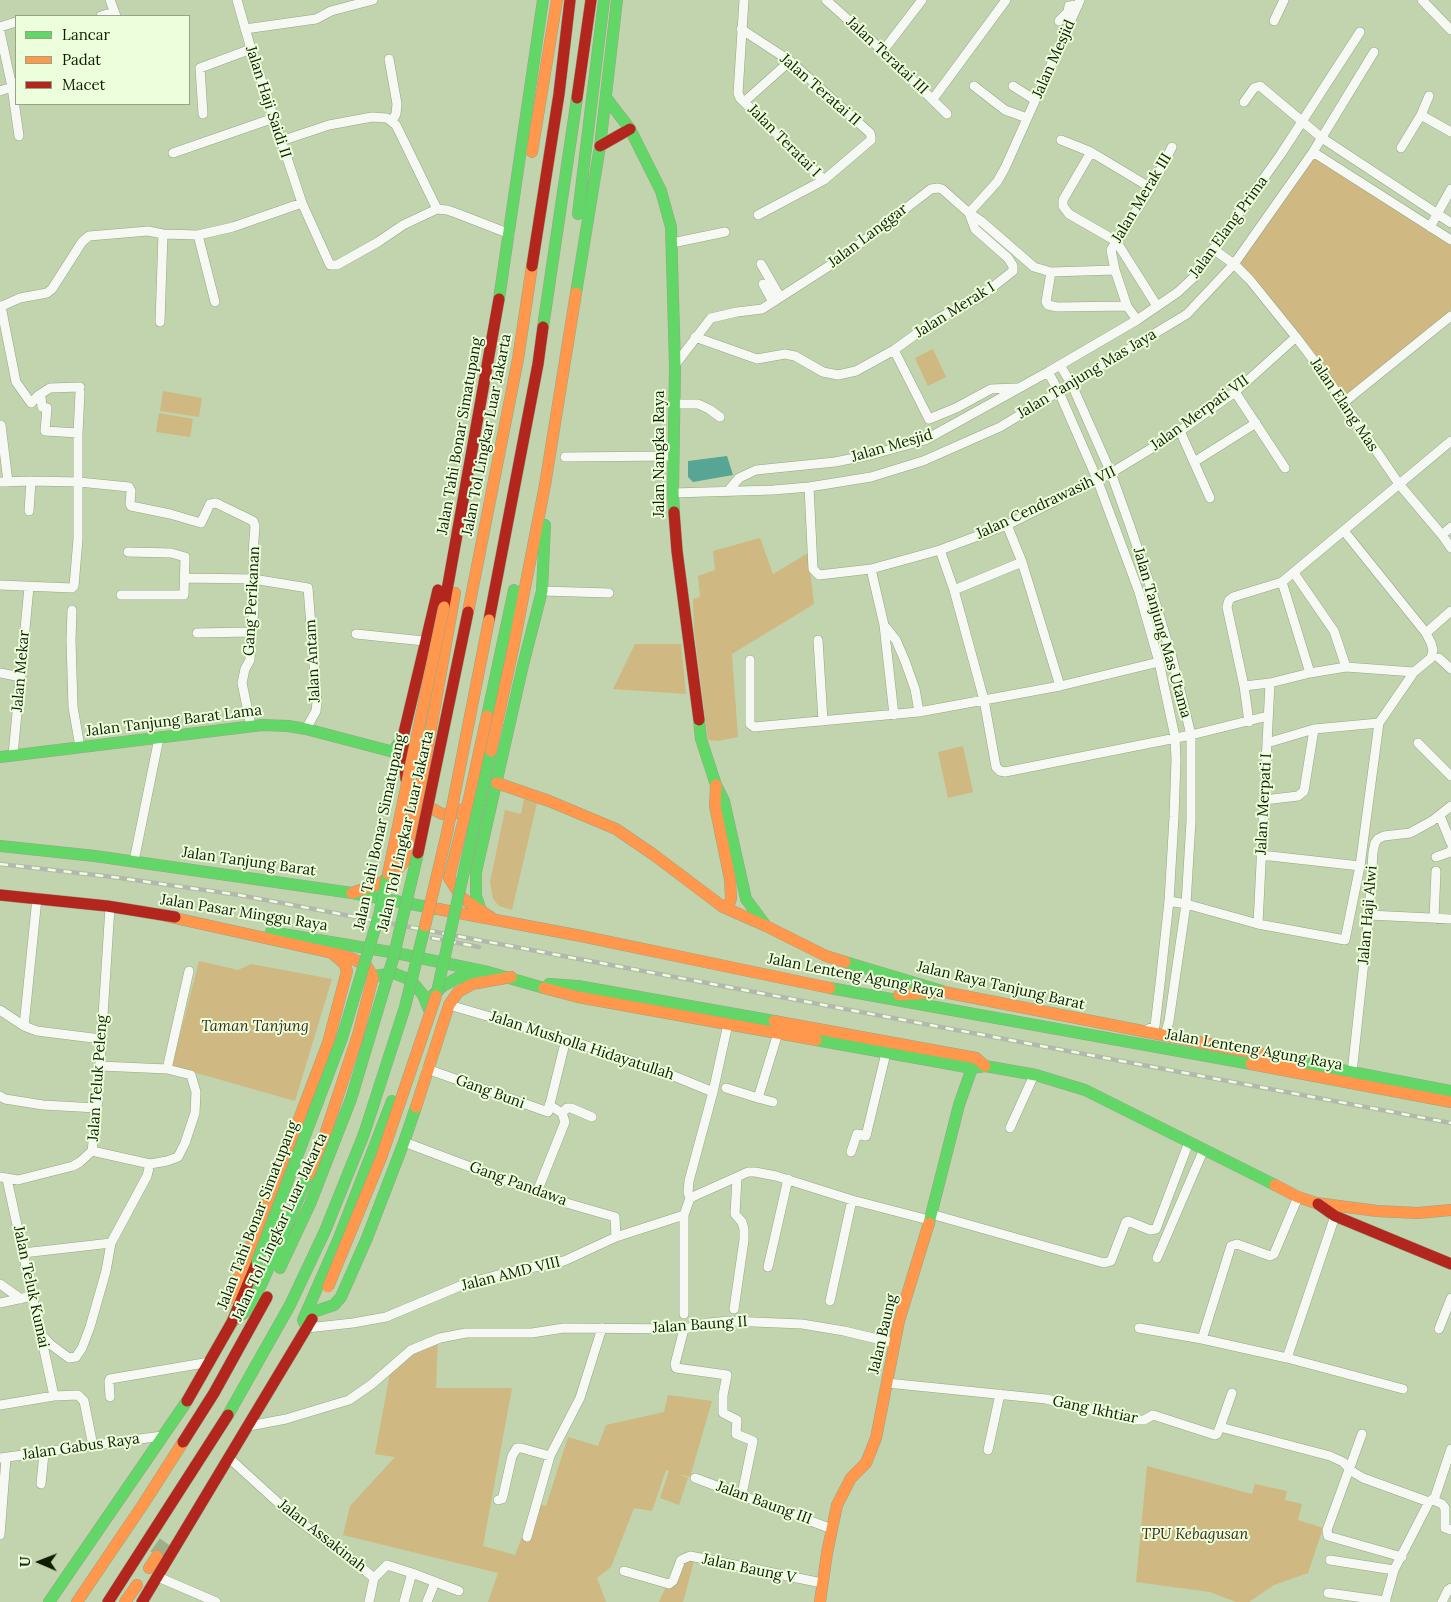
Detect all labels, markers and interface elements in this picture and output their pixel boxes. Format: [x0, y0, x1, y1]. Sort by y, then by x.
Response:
street label: Jalan Teratai III [842, 13, 932, 99]
legend [15, 15, 190, 105]
street label: Jalan Mesjid [1029, 17, 1079, 101]
text: Lancar [62, 25, 110, 44]
street label: Jalan Haji Saidi II [241, 44, 295, 160]
text: Padat [62, 50, 101, 69]
street label: Jalan Teratai II [776, 50, 864, 130]
text: Macet [62, 75, 105, 94]
street label: Jalan Teratai I [744, 101, 824, 181]
street label: Jalan Merak III [1108, 150, 1176, 246]
street label: Jalan Elang Prima [1186, 173, 1272, 281]
street label: Jalan Langgar [825, 200, 911, 272]
street label: Jalan Merak I [912, 278, 998, 342]
street label: Jalan Tanjung Mas Jaya [1014, 325, 1160, 423]
street label: Jalan Tol Lingkar Luar Jakarta [459, 332, 515, 538]
street label: Jalan Tahi Bonar Simatupang [434, 336, 486, 536]
street label: Jalan Elang Mas [1306, 355, 1382, 455]
street label: Jalan Merpati VII [1148, 371, 1252, 455]
street label: Jalan Nangka Raya [651, 390, 669, 518]
street label: Jalan Mesjid [849, 426, 935, 466]
street label: Jalan Cendrawasih VII [973, 463, 1119, 543]
street label: Gang Perikanan [240, 546, 264, 656]
street label: Jalan Tanjung Mas Utama [1129, 546, 1195, 720]
street label: Jalan Antam [302, 619, 324, 703]
street label: Jalan Mekar [8, 629, 34, 713]
street label: Jalan Tanjung Barat Lama [85, 701, 263, 741]
street label: Jalan Tol Lingkar Luar Jakarta [374, 729, 438, 933]
street label: Jalan Tahi Bonar Simatupang [350, 732, 410, 932]
street label: Jalan Merpati I [1252, 753, 1276, 855]
street label: Jalan Tanjung Barat [181, 844, 317, 880]
street label: Jalan Haji Alwi [1355, 865, 1381, 965]
street label: Jalan Pasar Minggu Raya [159, 891, 329, 935]
street label: Jalan Lenteng Agung Raya [766, 950, 946, 1002]
street label: Jalan Raya Tanjung Barat [915, 958, 1087, 1014]
street label: Jalan Musholla Hidayatullah [488, 1008, 676, 1084]
street label: Jalan Teluk Peleng [85, 1014, 111, 1142]
park label: Taman Tanjung [201, 1018, 309, 1036]
street label: Jalan Lenteng Agung Raya [1164, 1026, 1344, 1074]
street label: Gang Buni [453, 1071, 527, 1113]
street label: Jalan Tahi Bonar Simatupang [214, 1118, 302, 1312]
street label: Jalan Tol Lingkar Luar Jakarta [228, 1130, 332, 1324]
street label: Gang Pandawa [467, 1158, 569, 1210]
street label: Jalan Teluk Kumai [9, 1224, 53, 1350]
street label: Jalan AMD VIII [460, 1253, 562, 1295]
street label: Jalan Baung [865, 1292, 901, 1376]
street label: Jalan Baung II [652, 1313, 748, 1337]
street label: Gang Ikhtiar [1051, 1392, 1139, 1428]
street label: Jalan Gabus Raya [21, 1430, 141, 1464]
street label: Jalan Baung III [714, 1477, 814, 1529]
street label: Jalan Assakinah [274, 1496, 370, 1576]
park label: TPU Kebagusan [1142, 1526, 1248, 1544]
north arrow [15, 1537, 65, 1587]
street label: Jalan Baung V [701, 1550, 797, 1588]
text: U [16, 1556, 34, 1567]

